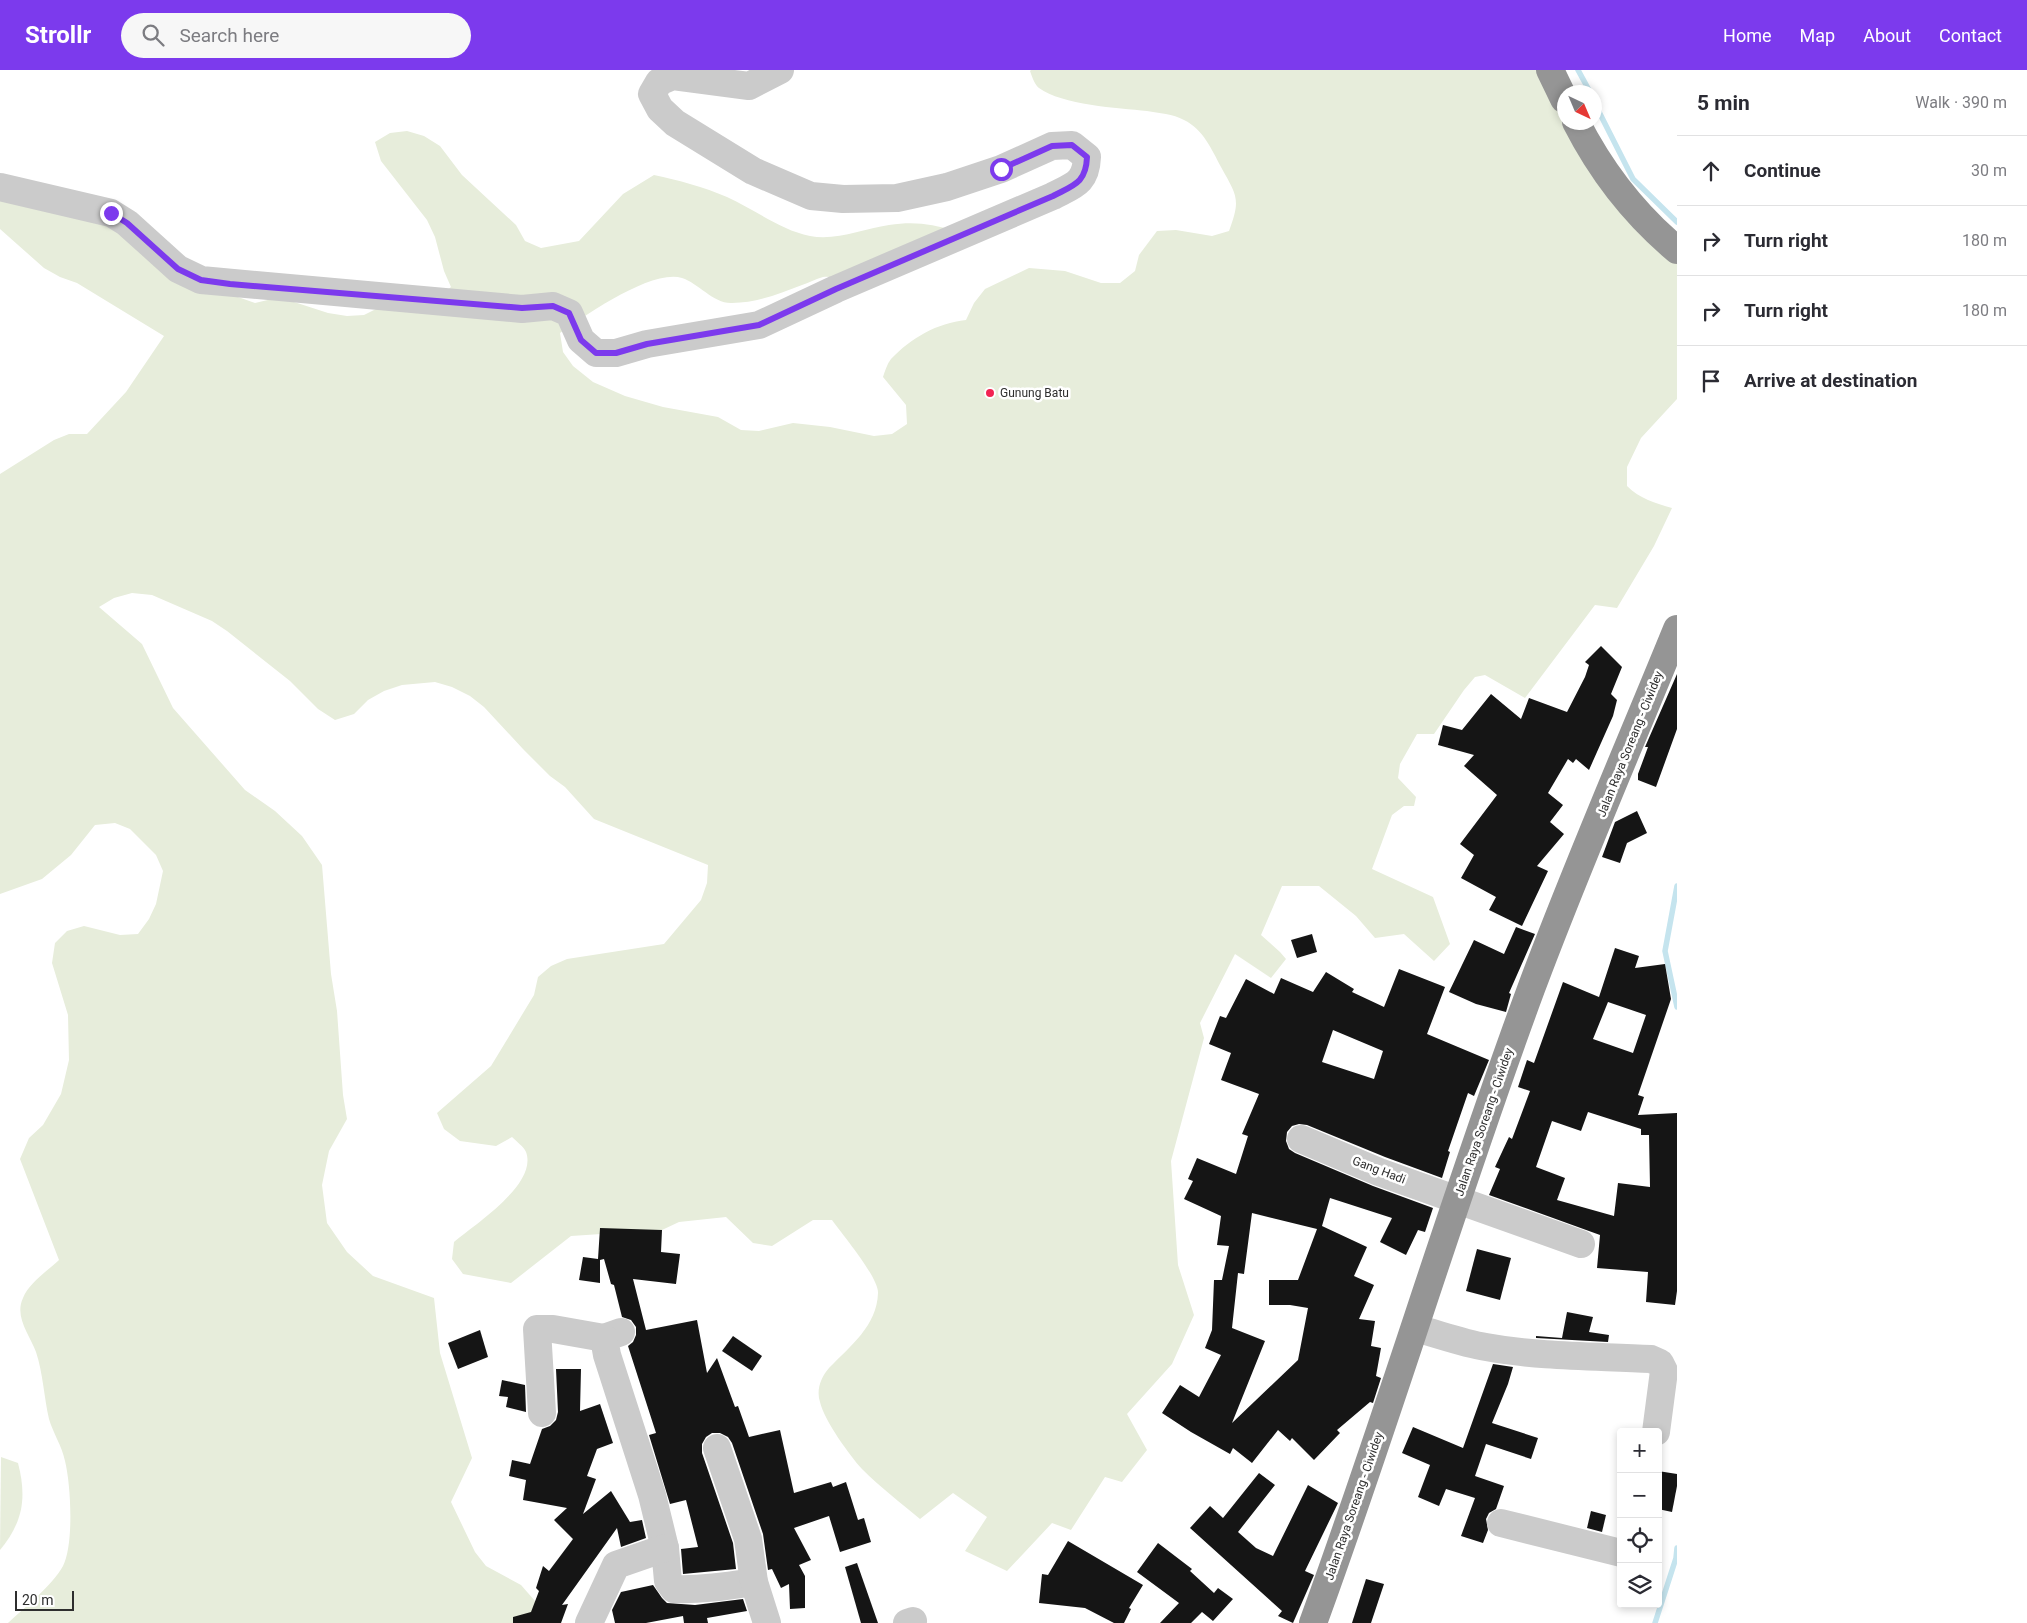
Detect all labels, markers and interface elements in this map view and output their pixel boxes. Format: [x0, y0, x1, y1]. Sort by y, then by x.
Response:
search box [121, 13, 471, 58]
text: Strollr [25, 21, 91, 49]
icon: search [139, 21, 167, 49]
text: Search here [179, 24, 279, 47]
text: Home [1723, 25, 1772, 46]
text: Map [1800, 25, 1835, 46]
text: About [1863, 25, 1911, 46]
text: Contact [1939, 25, 2002, 46]
north arrow [1557, 85, 1602, 130]
text: 5 min [1697, 91, 1750, 115]
text: Walk · 390 m [1915, 93, 2007, 112]
icon: ahead [1697, 157, 1725, 185]
route start [990, 158, 1013, 181]
text: Continue [1744, 159, 1821, 182]
text: 30 m [1971, 161, 2007, 180]
route end [100, 202, 123, 225]
icon: right [1697, 227, 1725, 255]
text: Turn right [1744, 229, 1828, 252]
text: 180 m [1962, 231, 2007, 250]
icon: right [1697, 297, 1725, 325]
text: Turn right [1744, 299, 1828, 322]
text: 180 m [1962, 301, 2007, 320]
icon: arrive [1697, 367, 1725, 395]
text: Arrive at destination [1744, 369, 1917, 392]
place label: Gunung Batu [1000, 386, 1069, 400]
marker: Gunung Batu [984, 387, 996, 399]
street label: Jalan Raya Soreang - Ciwidey [1594, 669, 1666, 819]
street label: Jalan Raya Soreang - Ciwidey [1452, 1046, 1516, 1198]
street label: Gang Hadi [1350, 1153, 1408, 1187]
map controls [1617, 1428, 1662, 1608]
button: + [1617, 1428, 1662, 1473]
street label: Jalan Raya Soreang - Ciwidey [1322, 1430, 1386, 1582]
button: − [1617, 1473, 1662, 1518]
button: locate [1617, 1518, 1662, 1563]
button: layers [1617, 1563, 1662, 1608]
scale bar [15, 1588, 74, 1611]
text: 20 m [22, 1592, 54, 1608]

